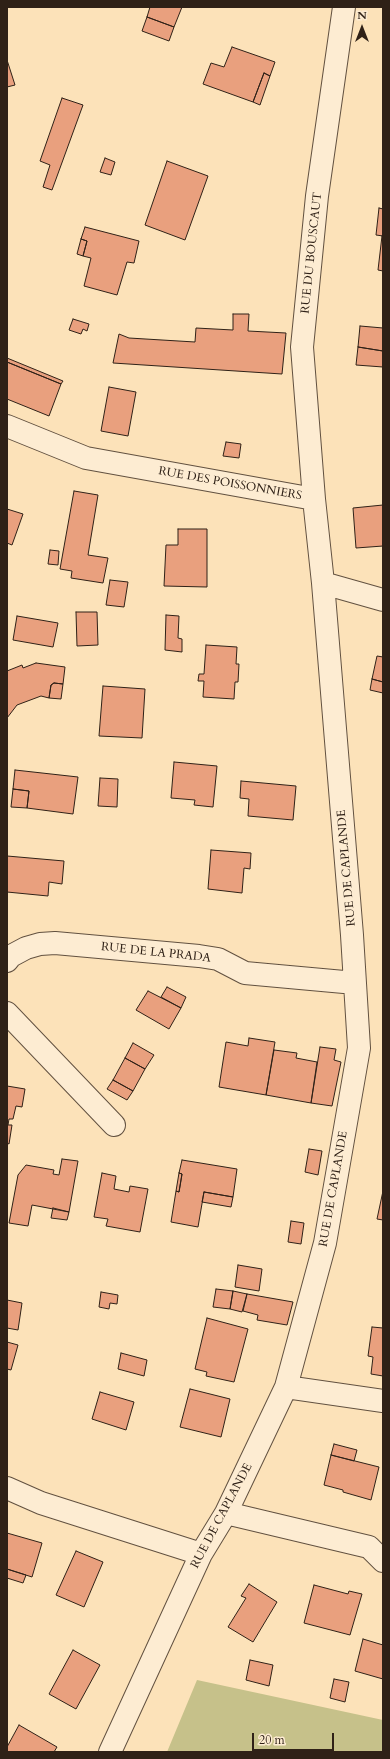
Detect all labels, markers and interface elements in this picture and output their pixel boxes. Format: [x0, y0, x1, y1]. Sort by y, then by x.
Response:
north arrow [342, 8, 382, 48]
text: N [357, 8, 367, 23]
street label: RUE DU BOUSCAUT [298, 192, 326, 314]
street label: RUE DES POISSONNIERS [157, 464, 303, 504]
street label: RUE DE CAPLANDE [335, 809, 359, 927]
street label: RUE DE LA PRADA [100, 940, 212, 966]
street label: RUE DE CAPLANDE [317, 1130, 351, 1248]
street label: RUE DE CAPLANDE [188, 1461, 256, 1571]
scale bar [254, 1725, 336, 1751]
text: 20 m [259, 1732, 285, 1748]

